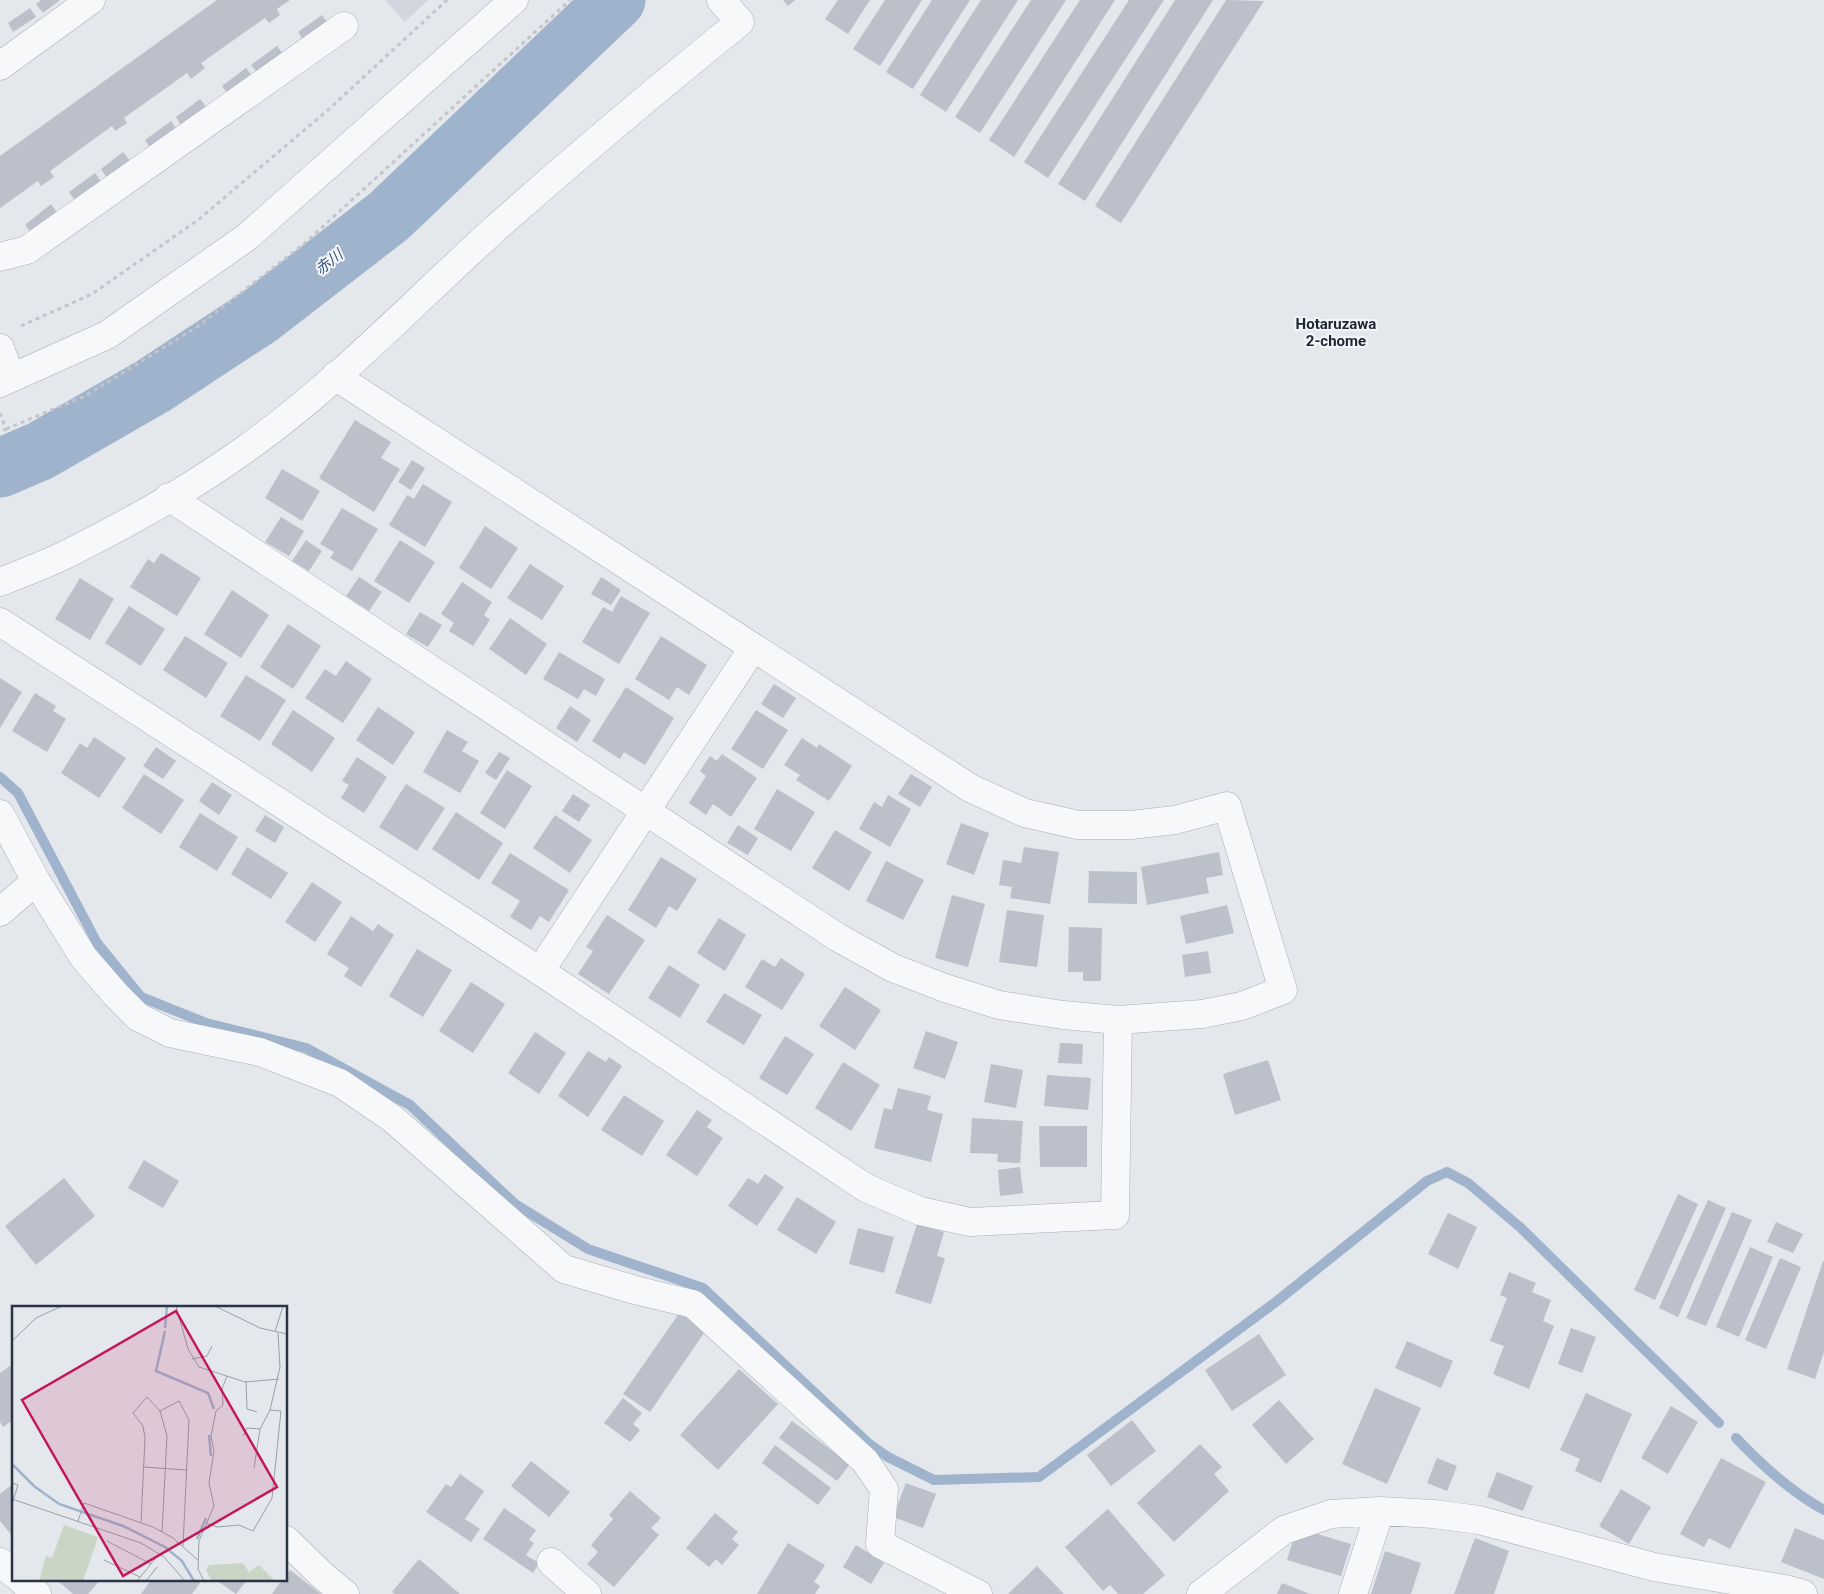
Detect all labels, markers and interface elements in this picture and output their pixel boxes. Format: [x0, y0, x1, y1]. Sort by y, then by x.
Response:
water label: 赤川 [312, 244, 348, 278]
district label: Hotaruzawa 2-chome [1296, 315, 1376, 350]
inset map [12, 1306, 288, 1582]

